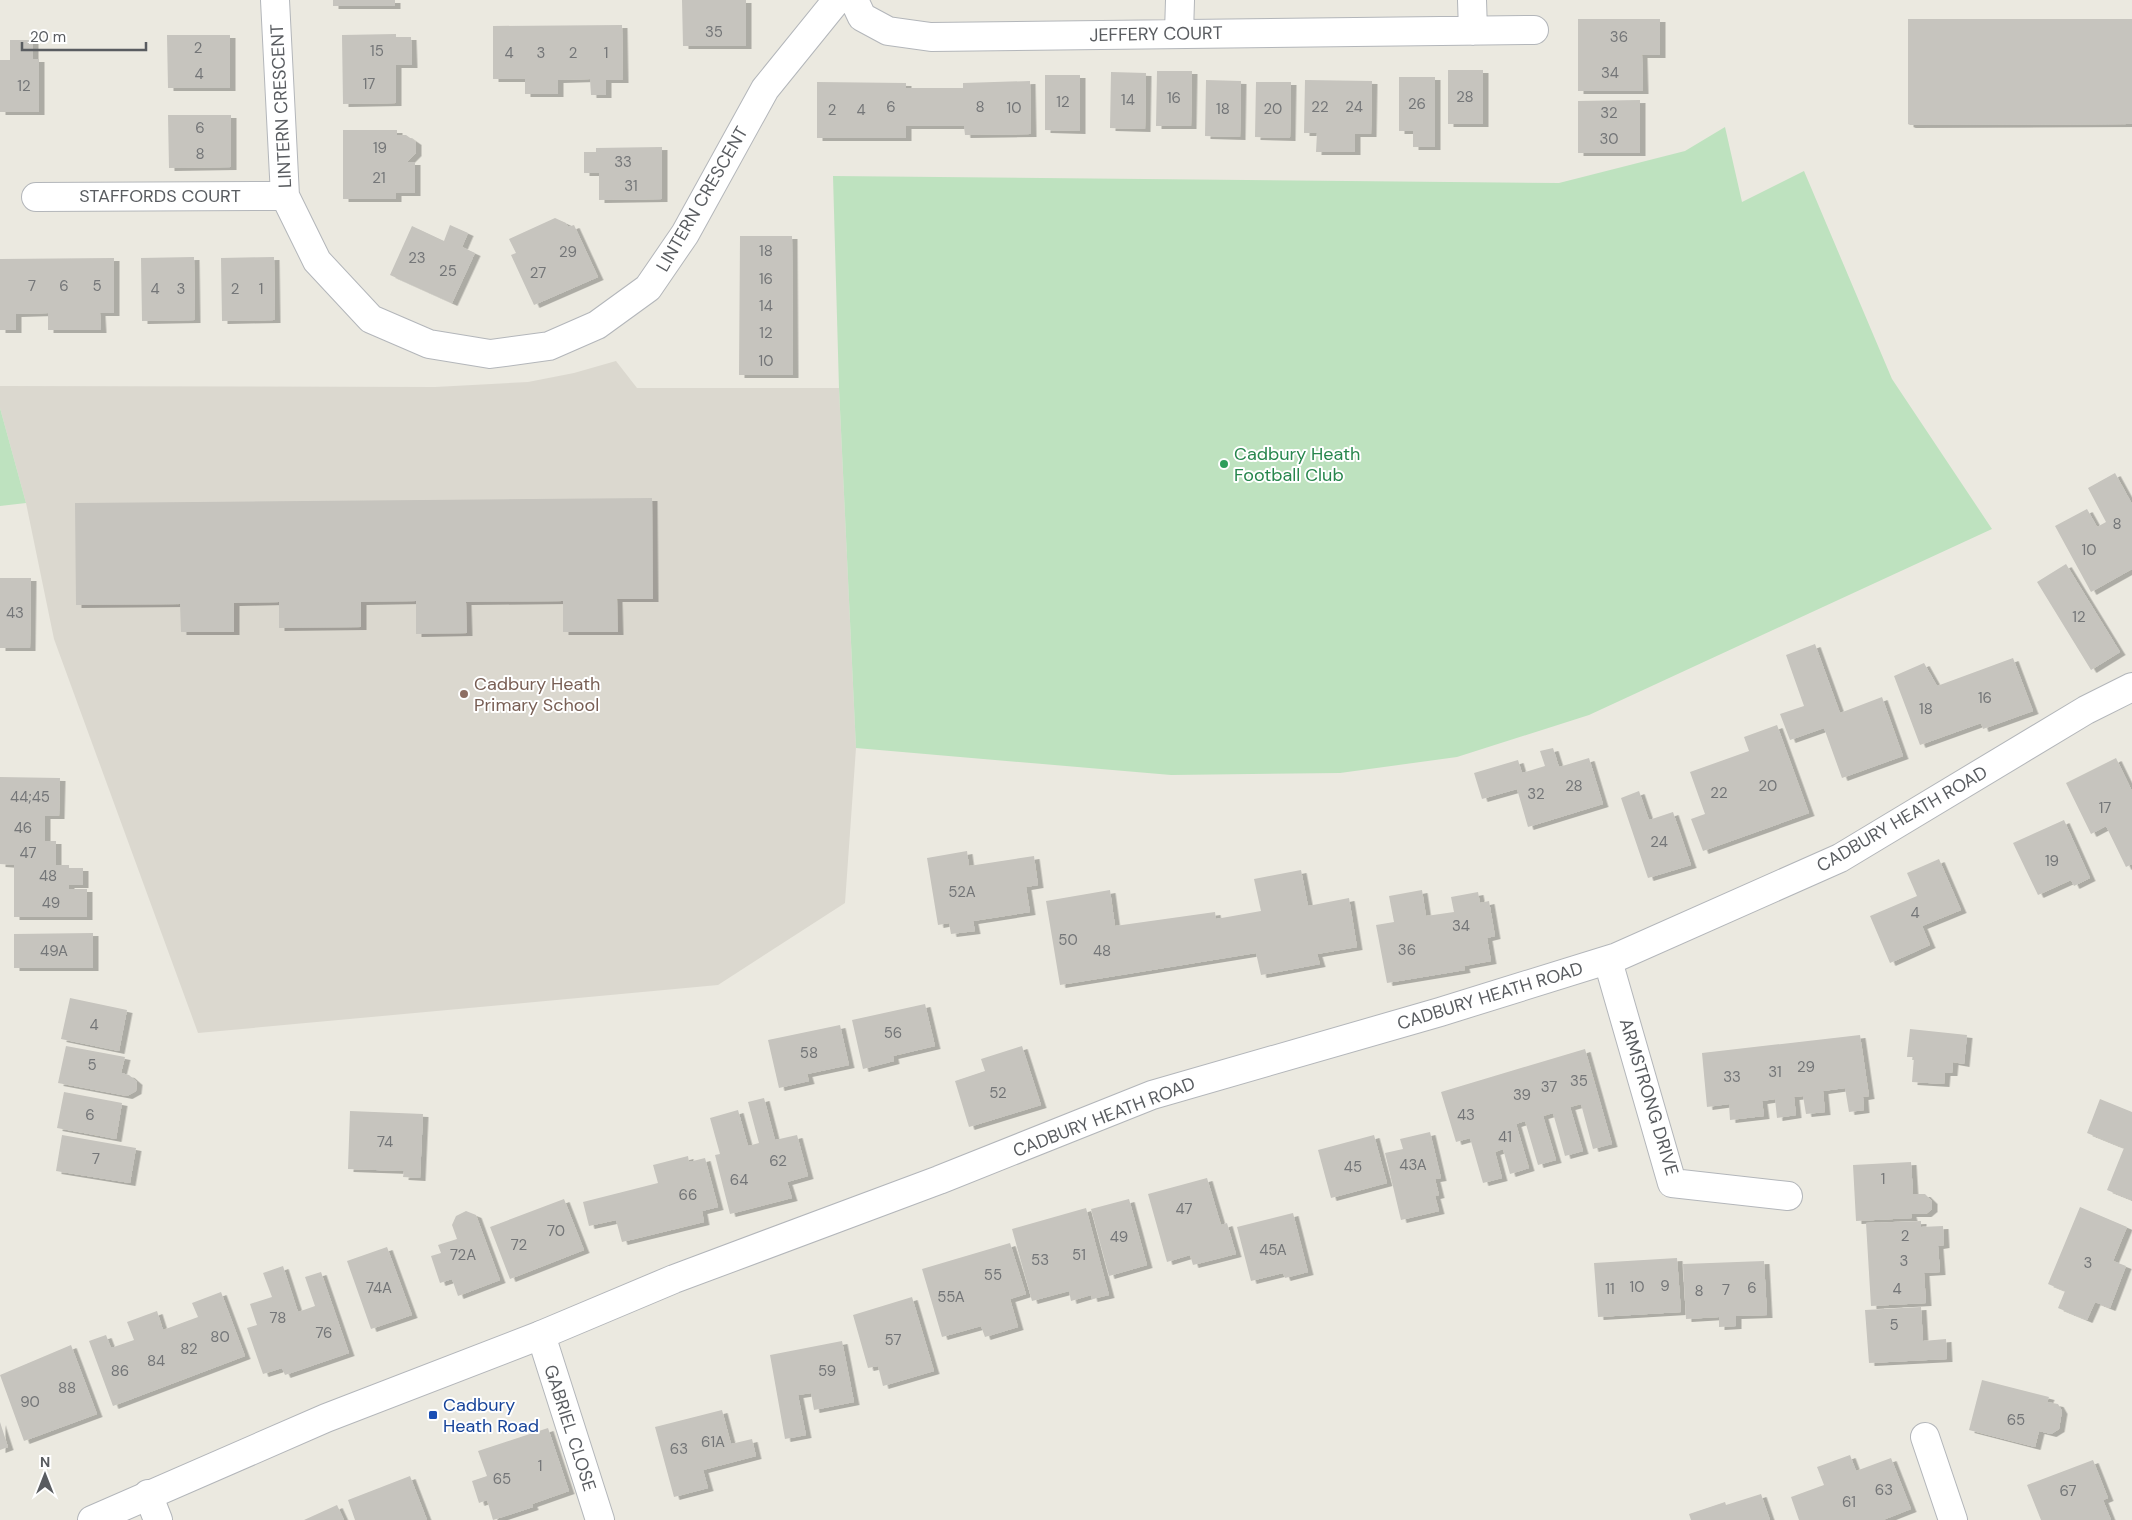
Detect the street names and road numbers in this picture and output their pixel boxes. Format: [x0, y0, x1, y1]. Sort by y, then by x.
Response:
street label: JEFFERY COURT [1089, 21, 1223, 47]
street label: LINTERN CRESCENT [265, 23, 297, 189]
street label: LINTERN CRESCENT [651, 122, 753, 276]
street label: STAFFORDS COURT [79, 184, 241, 208]
street label: CADBURY HEATH ROAD [1812, 760, 1992, 878]
street label: CADBURY HEATH ROAD [1394, 956, 1586, 1036]
street label: ARMSTRONG DRIVE [1614, 1016, 1684, 1178]
street label: CADBURY HEATH ROAD [1010, 1071, 1198, 1163]
street label: GABRIEL CLOSE [538, 1362, 602, 1494]

